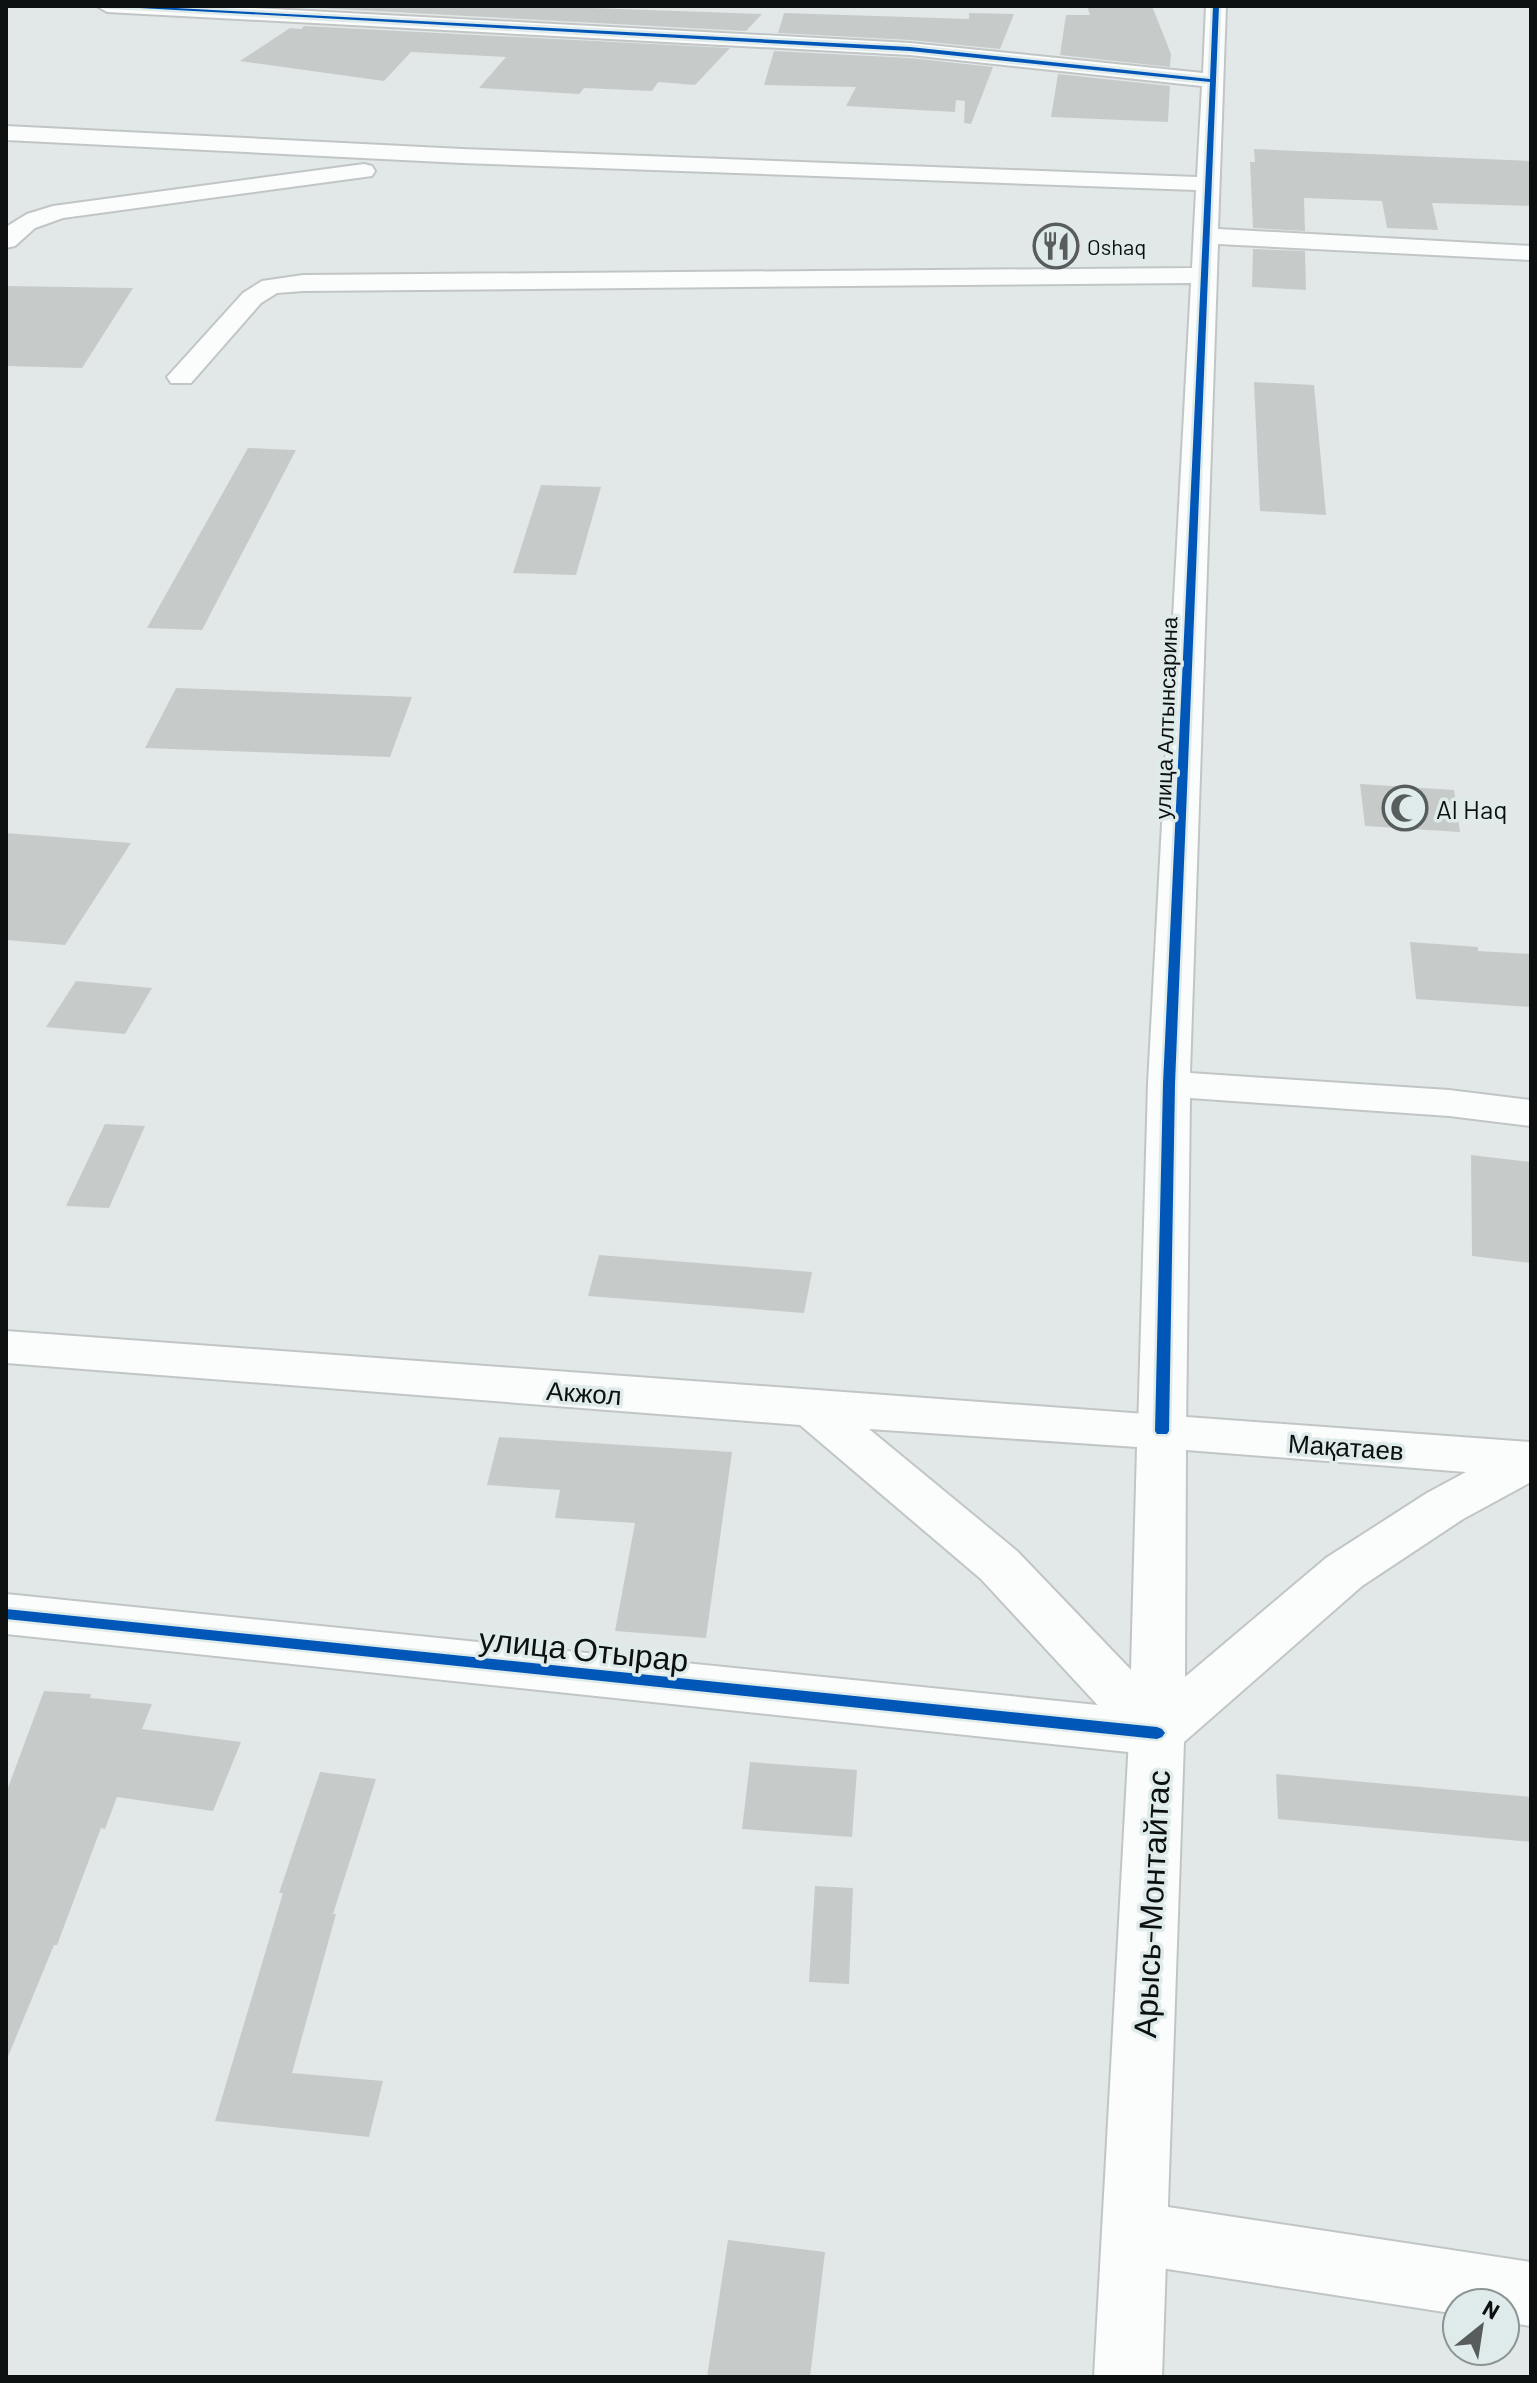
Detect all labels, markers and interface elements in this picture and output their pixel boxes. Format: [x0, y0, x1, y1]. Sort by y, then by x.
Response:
restaurant icon: Oshaq [1032, 222, 1080, 270]
place label: Oshaq [1087, 233, 1147, 259]
street label: улица Алтынсарина [1148, 616, 1183, 820]
mosque icon: Al Haq [1381, 784, 1429, 832]
place label: Al Haq [1436, 793, 1508, 824]
street label: Акжол [545, 1374, 623, 1410]
street label: Мақатаев [1287, 1426, 1405, 1466]
street label: улица Отырар [477, 1618, 691, 1679]
street label: Арысь-Монтайтас [1124, 1769, 1177, 2039]
north arrow [1441, 2287, 1521, 2367]
text: N [1479, 2294, 1504, 2324]

